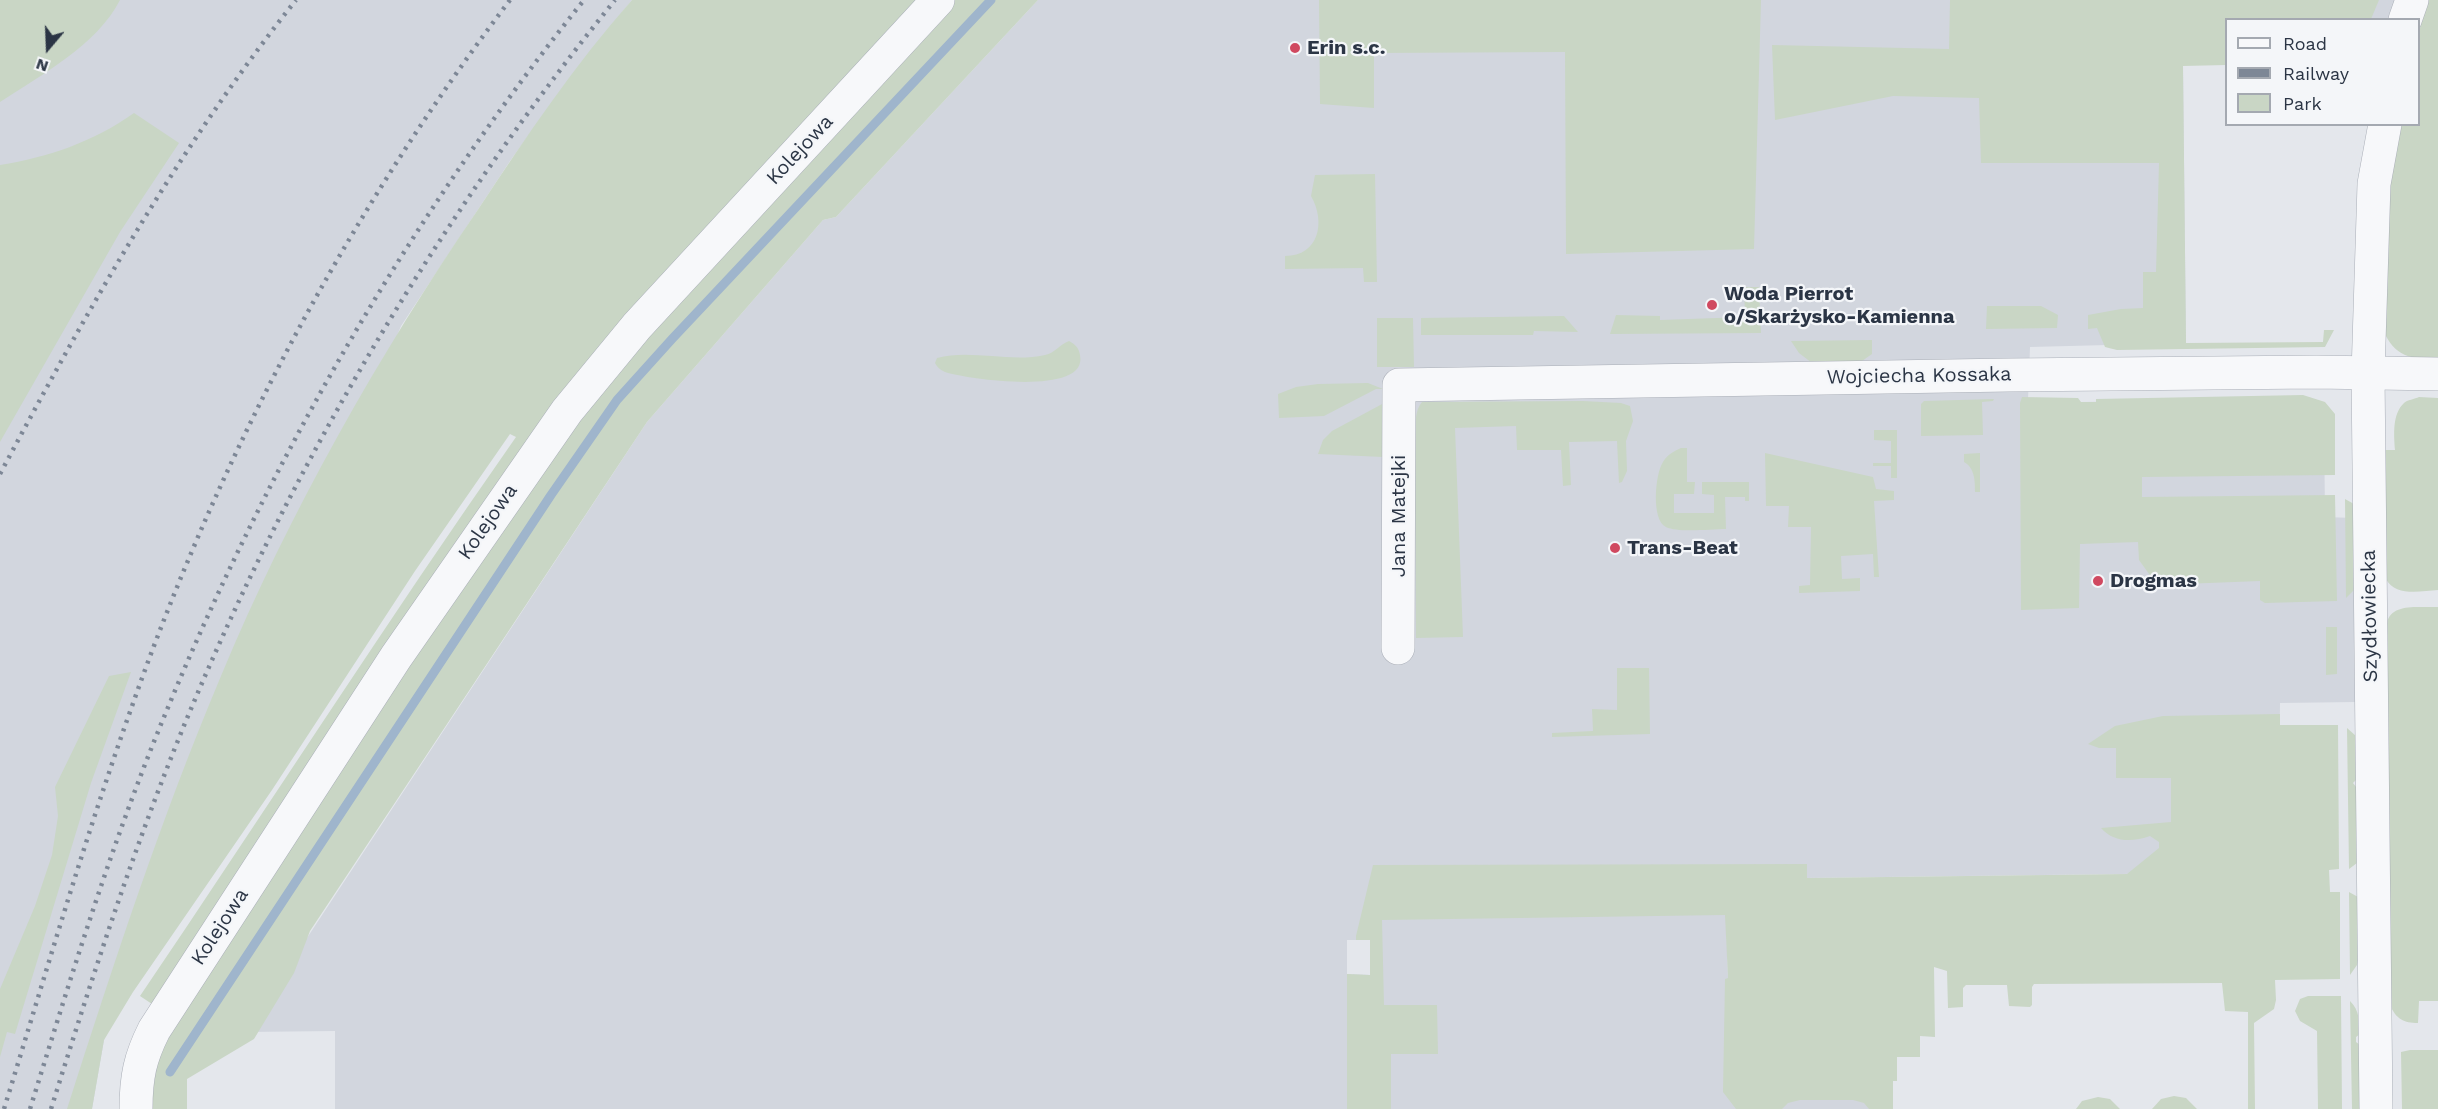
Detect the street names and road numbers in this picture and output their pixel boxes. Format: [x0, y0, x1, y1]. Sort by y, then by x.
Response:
street label: Kolejowa [762, 110, 838, 190]
street label: Wojciecha Kossaka [1826, 362, 2012, 390]
street label: Jana Matejki [1387, 455, 1411, 577]
street label: Kolejowa [453, 480, 523, 564]
street label: Szydłowiecka [2357, 549, 2383, 683]
street label: Kolejowa [186, 884, 254, 970]

